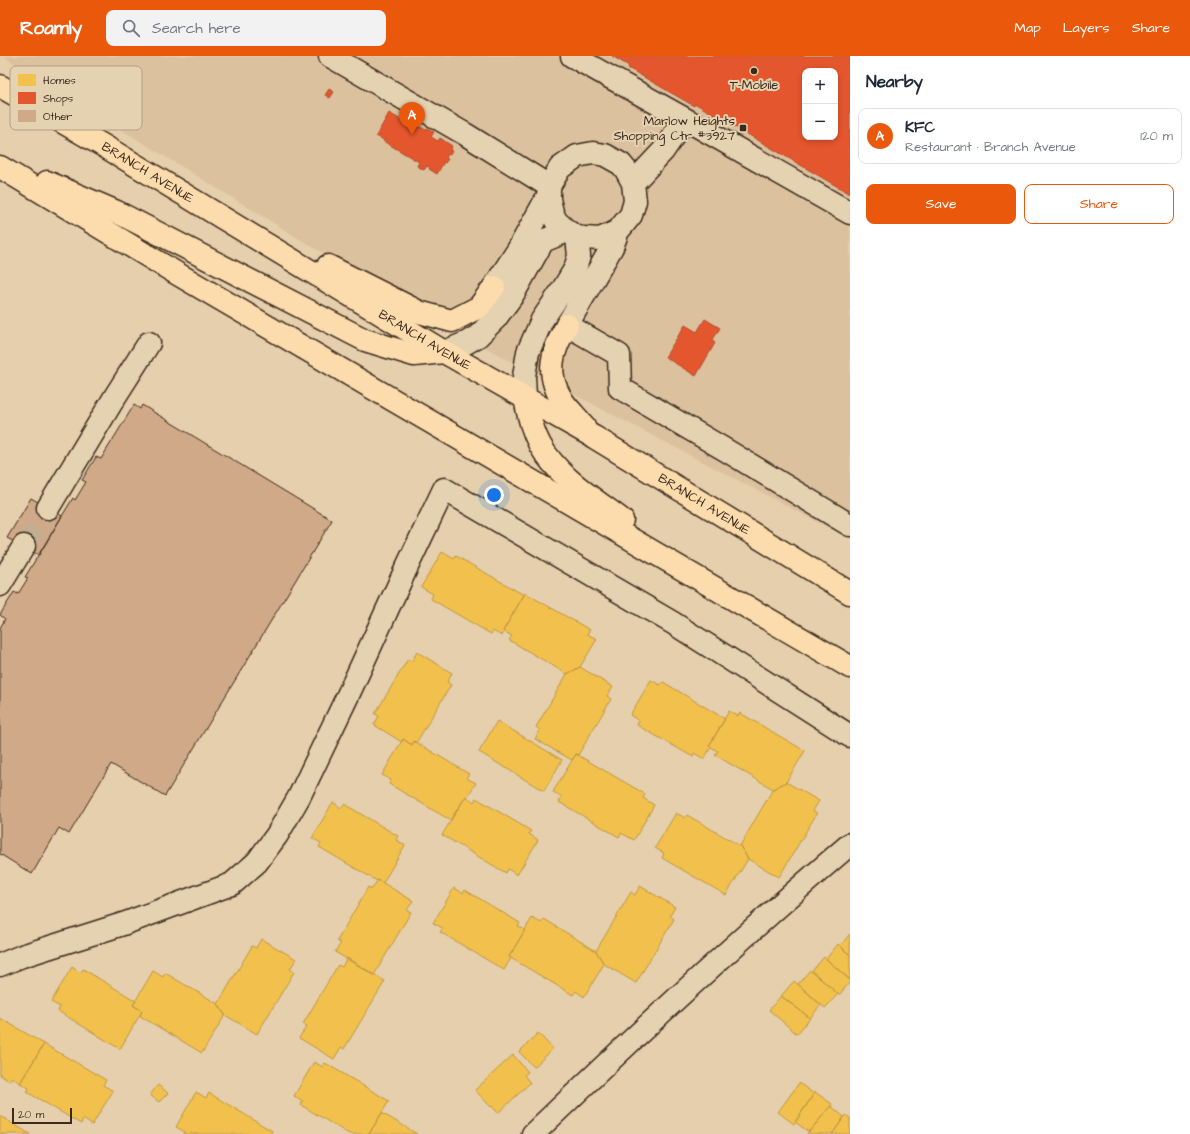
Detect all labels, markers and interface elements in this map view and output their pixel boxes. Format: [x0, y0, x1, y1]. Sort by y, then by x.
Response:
search box [106, 10, 386, 46]
text: Roamly [20, 15, 82, 42]
icon: search [120, 17, 142, 39]
text: Search here [152, 18, 241, 39]
text: Map [1014, 18, 1041, 38]
text: Layers [1063, 18, 1110, 38]
text: Share [1132, 18, 1170, 38]
legend [10, 66, 142, 130]
marker: T-Mobile [749, 66, 759, 76]
map controls [802, 68, 838, 140]
button: + [802, 68, 838, 104]
text: Nearby [866, 70, 923, 94]
text: Homes [43, 73, 76, 88]
place label: T-Mobile [730, 76, 778, 94]
text: Shops [43, 91, 74, 106]
pin: A [399, 102, 425, 135]
button: − [802, 104, 838, 140]
text: Other [43, 109, 72, 124]
place label: Marlow Heights Shopping Ctr #3927 [613, 112, 735, 146]
text: KFC [905, 117, 935, 138]
marker: Marlow Heights Shopping Ctr #3927 [738, 123, 748, 133]
text: A [876, 127, 884, 145]
text: 120 m [1140, 127, 1173, 145]
street label: BRANCH AVENUE [98, 138, 197, 207]
text: Restaurant · Branch Avenue [905, 138, 1076, 156]
button: Save [866, 184, 1016, 224]
button: Share [1024, 184, 1174, 224]
street label: BRANCH AVENUE [375, 305, 475, 375]
street label: BRANCH AVENUE [655, 469, 754, 539]
your location [484, 485, 504, 505]
scale bar [12, 1106, 72, 1125]
text: 20 m [18, 1107, 44, 1122]

